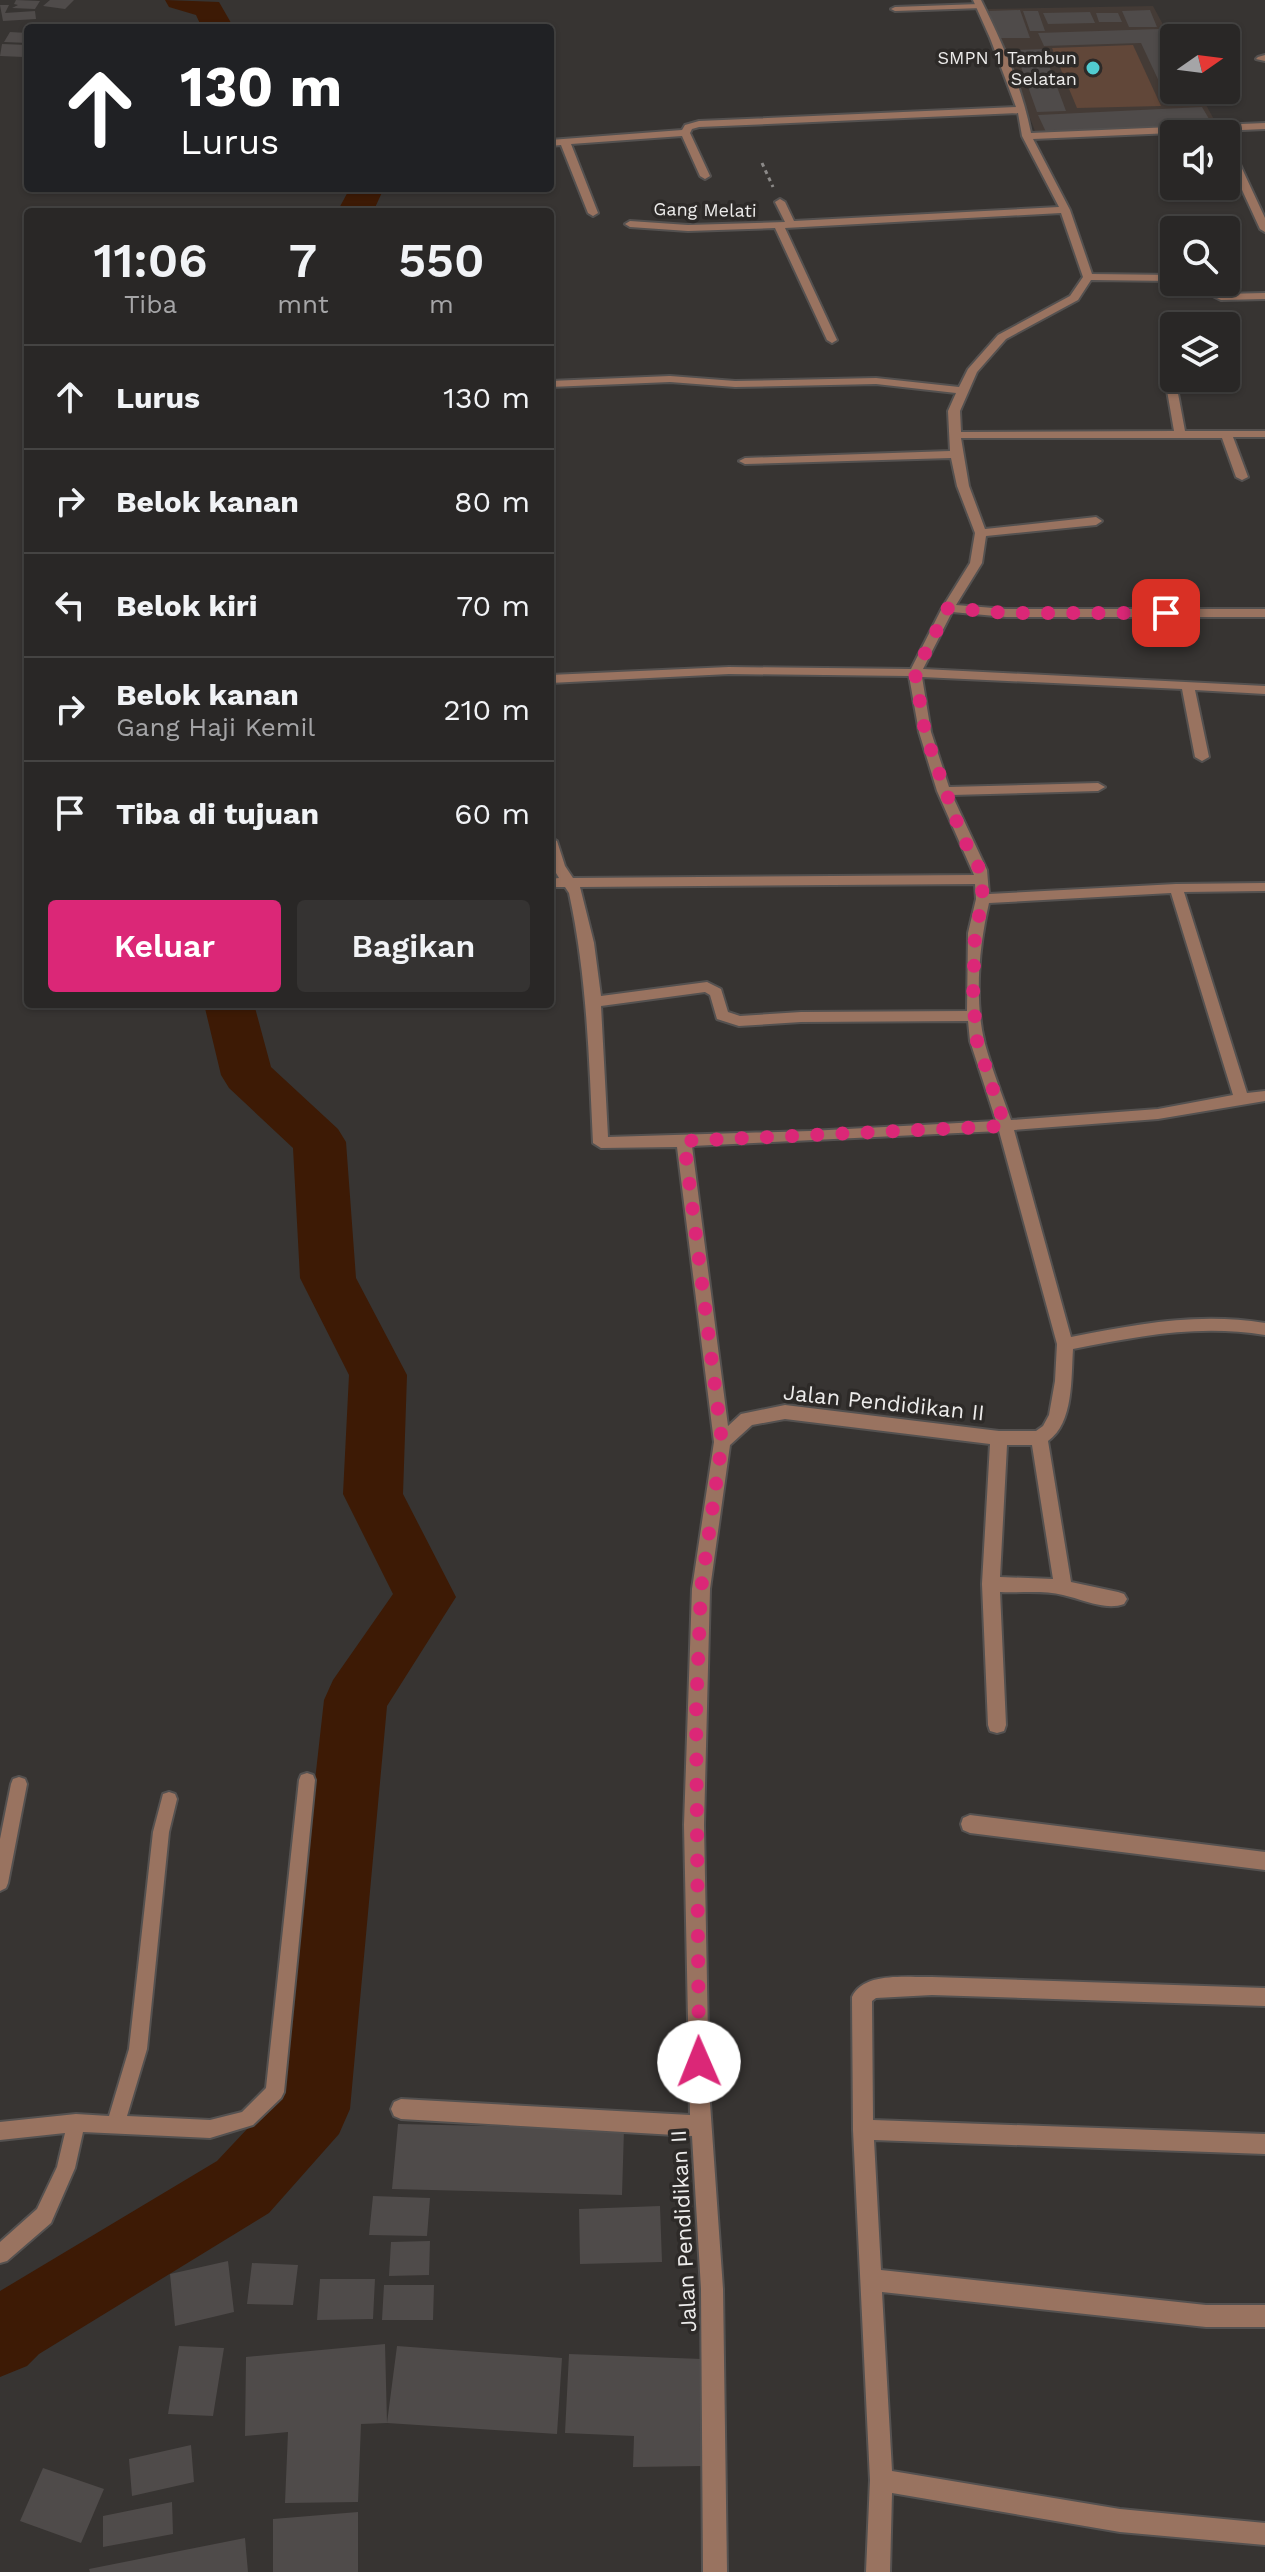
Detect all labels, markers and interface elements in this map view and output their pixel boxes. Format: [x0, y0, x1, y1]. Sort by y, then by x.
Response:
north arrow [1160, 24, 1240, 104]
map controls [1160, 24, 1240, 392]
place label: SMPN 1 Tambun Selatan [938, 47, 1077, 89]
text: 130 m [180, 54, 342, 120]
icon: ahead [48, 56, 152, 160]
marker: SMPN 1 Tambun Selatan [1084, 59, 1102, 77]
button: sound [1160, 120, 1240, 200]
text: Lurus [180, 121, 279, 163]
street label: Gang Melati [653, 198, 757, 221]
button: search [1160, 216, 1240, 296]
text: 11:06 [93, 232, 208, 289]
text: 7 [289, 232, 317, 289]
text: 550 [398, 232, 485, 289]
text: Tiba [124, 289, 177, 319]
text: mnt [277, 289, 329, 319]
text: m [429, 289, 454, 319]
button: layers [1160, 312, 1240, 392]
icon: ahead [48, 375, 92, 419]
text: Lurus [116, 380, 200, 415]
text: 130 m [443, 380, 530, 415]
icon: right [48, 479, 92, 523]
text: Belok kanan [116, 484, 299, 519]
text: 80 m [454, 484, 530, 519]
pin [1132, 579, 1200, 647]
icon: left [48, 583, 92, 627]
text: Belok kiri [116, 588, 258, 623]
text: 70 m [456, 588, 530, 623]
icon: arrive [1144, 591, 1188, 635]
text: Belok kanan [116, 677, 299, 712]
icon: right [48, 687, 92, 731]
text: 210 m [443, 692, 530, 727]
text: Gang Haji Kemil [116, 712, 315, 742]
icon: arrive [48, 791, 92, 835]
text: Tiba di tujuan [116, 796, 319, 831]
text: 60 m [454, 796, 530, 831]
button: Keluar [48, 900, 281, 992]
button: Bagikan [297, 900, 530, 992]
street label: Jalan Pendidikan II [782, 1379, 986, 1426]
position arrow [657, 2020, 741, 2104]
street label: Jalan Pendidikan II [666, 2129, 701, 2333]

